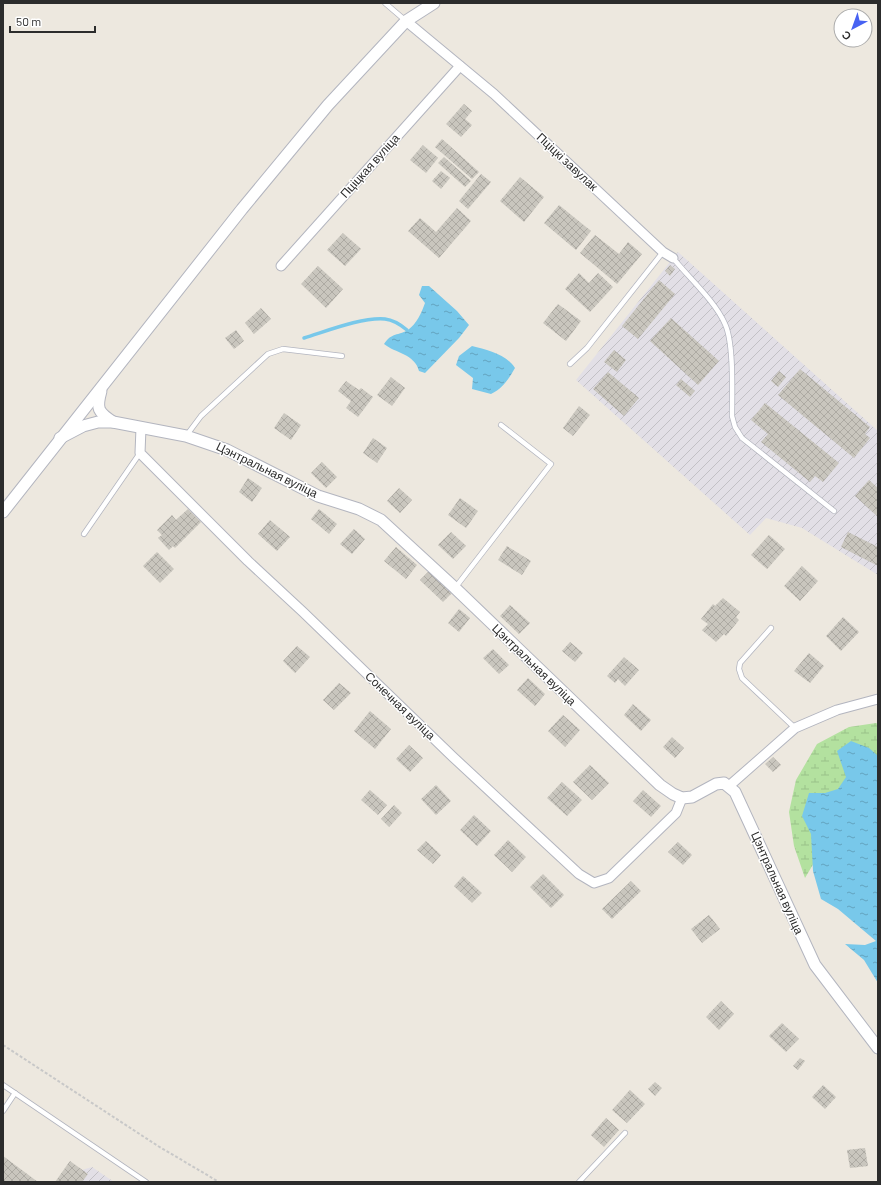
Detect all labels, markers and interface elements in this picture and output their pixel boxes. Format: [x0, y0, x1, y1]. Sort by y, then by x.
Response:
scale bar [10, 8, 95, 34]
north arrow [833, 8, 873, 48]
text: 50 m [16, 14, 41, 28]
text: С [839, 28, 853, 43]
street label: Пціцкі завулак [534, 129, 602, 194]
street label: Пціцкая вуліца [337, 130, 403, 201]
street label: Цэнтральная вуліца [214, 438, 321, 501]
street label: Цэнтральная вуліца [489, 621, 580, 709]
street label: Сонечная вуліца [362, 668, 439, 743]
street label: Цэнтральная вуліца [748, 829, 807, 937]

